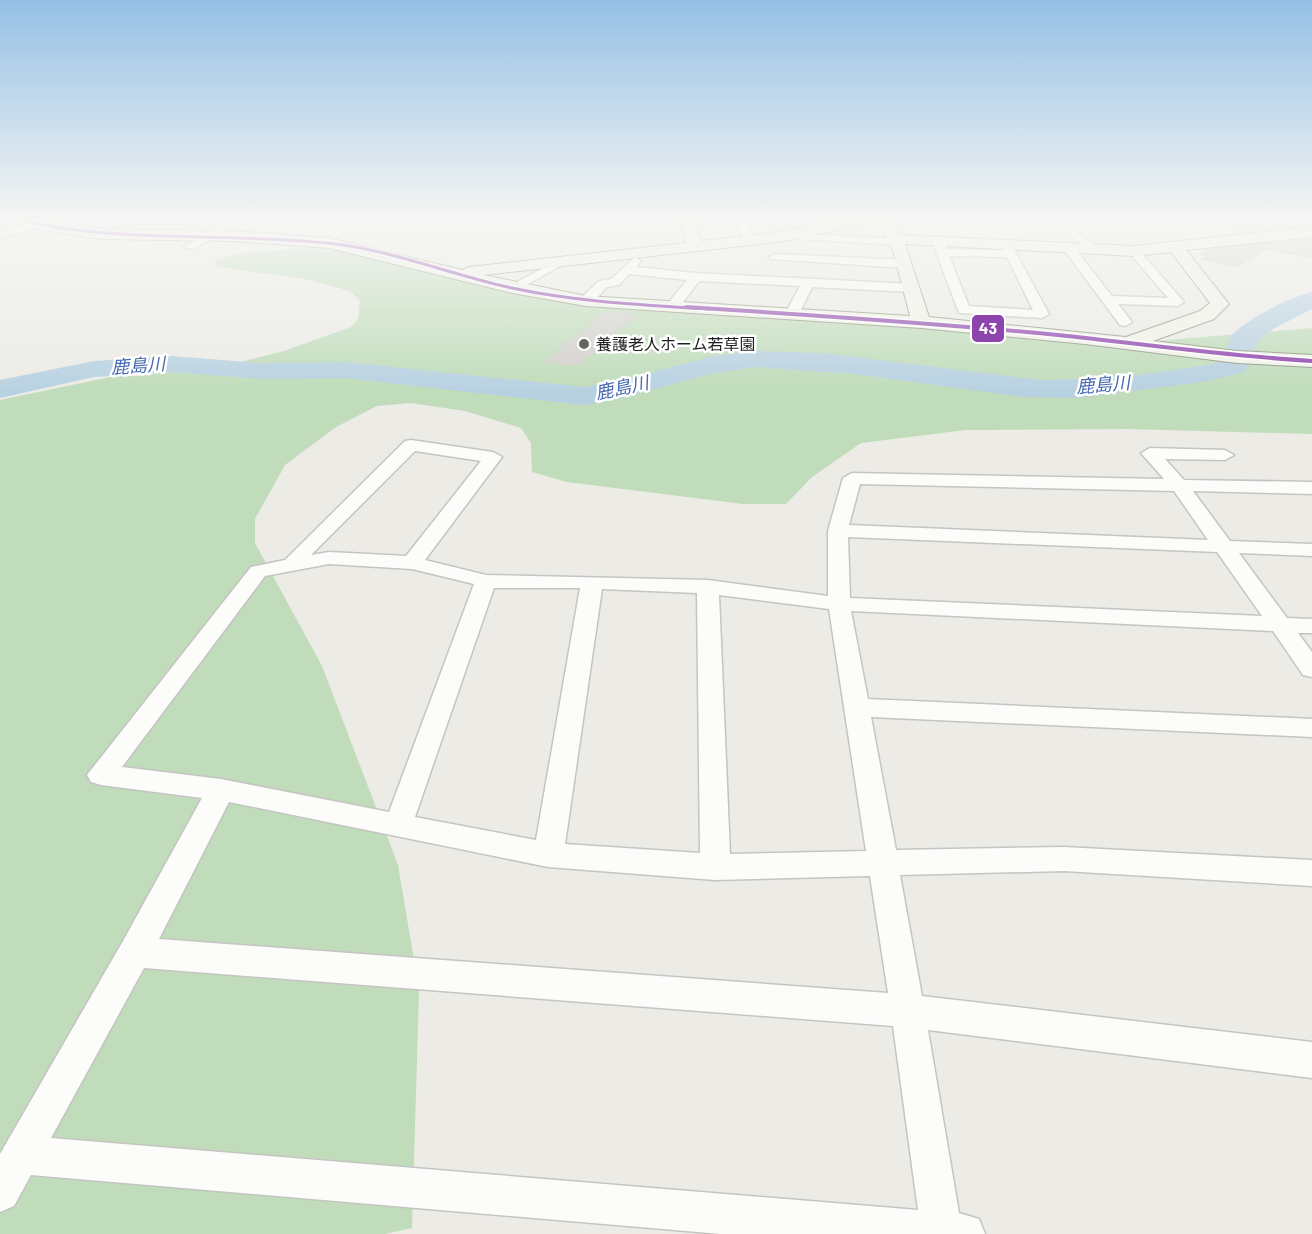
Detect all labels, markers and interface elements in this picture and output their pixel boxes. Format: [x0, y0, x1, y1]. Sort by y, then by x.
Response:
line badge: 43 [971, 314, 1005, 343]
text: 43 [979, 318, 997, 337]
place label: 養護老人ホーム若草園 [596, 334, 756, 353]
marker: 養護老人ホーム若草園 [577, 337, 591, 351]
water label: 鹿島川 [110, 352, 168, 378]
water label: 鹿島川 [593, 370, 652, 403]
water label: 鹿島川 [1075, 371, 1133, 397]

